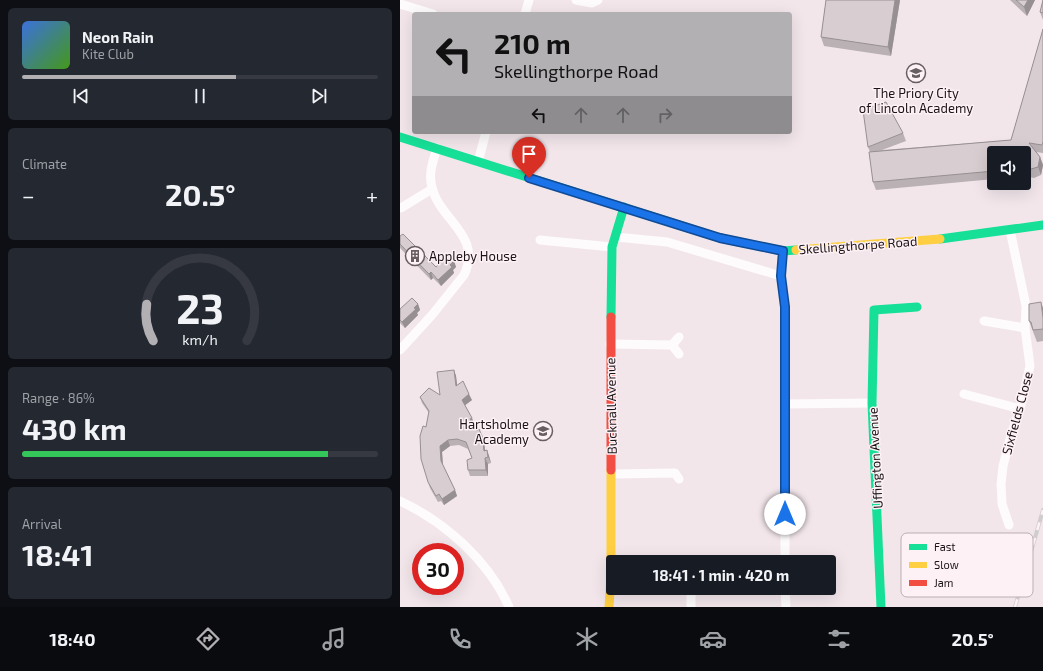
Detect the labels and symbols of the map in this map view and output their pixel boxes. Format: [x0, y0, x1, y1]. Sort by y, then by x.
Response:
school or university icon: The Priory City of Lincoln Academy [905, 62, 927, 84]
place label: The Priory City of Lincoln Academy [859, 85, 973, 116]
pin [512, 137, 546, 178]
street label: Skellingthorpe Road [798, 233, 918, 257]
building icon: Appleby House [404, 245, 426, 267]
place label: Appleby House [429, 248, 517, 264]
street label: Bucknall Avenue [602, 358, 620, 454]
street label: Sixfields Close [998, 370, 1036, 456]
street label: Uffington Avenue [864, 407, 886, 509]
place label: Hartsholme Academy [459, 416, 529, 447]
school or university icon: Hartsholme Academy [532, 420, 554, 442]
position arrow [764, 493, 806, 535]
legend [901, 533, 1033, 597]
text: Fast [934, 540, 956, 553]
speed limit sign: 30 [412, 543, 464, 595]
text: Slow [934, 558, 959, 571]
text: Jam [934, 576, 953, 589]

